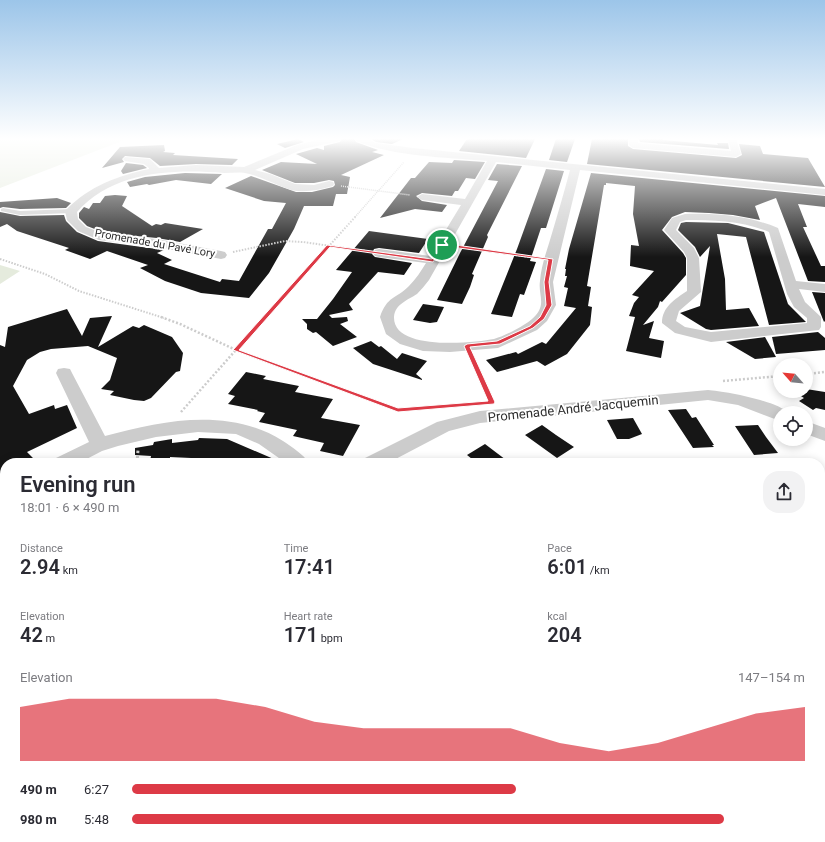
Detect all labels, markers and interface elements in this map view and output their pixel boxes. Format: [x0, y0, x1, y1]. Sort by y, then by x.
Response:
street label: Promenade du Pavé Lory [94, 227, 217, 261]
pin [425, 228, 459, 262]
icon: arrive [431, 234, 453, 256]
north arrow [773, 358, 813, 398]
map controls [773, 358, 813, 446]
street label: Promenade André Jacquemin [487, 392, 659, 425]
button: locate [773, 406, 813, 446]
button: share [763, 471, 805, 513]
text: Evening run [20, 472, 136, 497]
text: 18:01 · 6 × 490 m [20, 500, 119, 515]
text: Distance [20, 542, 63, 555]
text: Time [284, 542, 308, 555]
text: Pace [547, 542, 572, 555]
text: 2.94 [20, 555, 60, 579]
text: 17:41 [284, 555, 335, 579]
text: 6:01 [547, 555, 587, 579]
text: km [60, 564, 78, 577]
text: /km [587, 564, 610, 577]
text: Elevation [20, 610, 65, 623]
text: Heart rate [284, 610, 333, 623]
text: kcal [547, 610, 567, 623]
text: 42 [20, 623, 43, 647]
text: 171 [284, 623, 318, 647]
text: 204 [547, 623, 582, 647]
text: m [43, 632, 55, 645]
text: bpm [318, 632, 343, 645]
text: Elevation [20, 670, 73, 685]
text: 147–154 m [738, 670, 805, 685]
text: 490 m [20, 782, 57, 797]
text: 6:27 [84, 782, 109, 797]
text: 980 m [20, 812, 57, 827]
text: 5:48 [84, 812, 109, 827]

